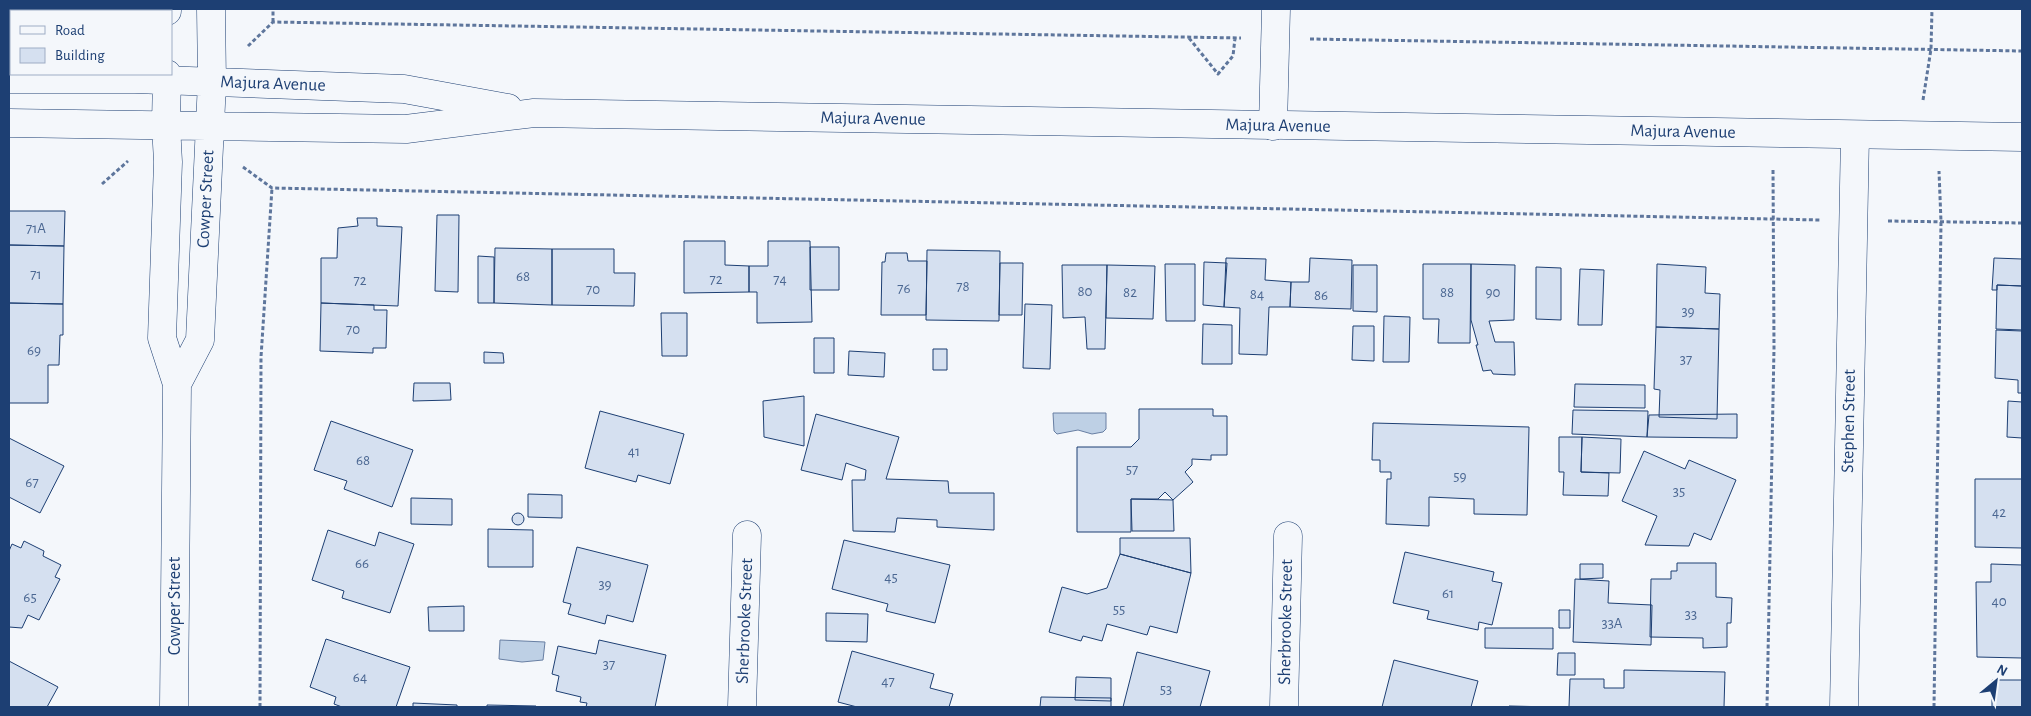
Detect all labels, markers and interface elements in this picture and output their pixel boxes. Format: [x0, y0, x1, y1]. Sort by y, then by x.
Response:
legend [10, 10, 172, 75]
text: Road [55, 23, 85, 38]
text: Building [55, 48, 105, 63]
street label: Majura Avenue [220, 73, 326, 95]
street label: Majura Avenue [820, 109, 926, 129]
street label: Majura Avenue [1225, 116, 1331, 136]
street label: Majura Avenue [1630, 122, 1736, 142]
street label: Cowper Street [194, 149, 218, 249]
house number: 71A [26, 221, 46, 236]
house number: 71 [30, 267, 42, 282]
house number: 68 [516, 269, 530, 284]
house number: 72 [709, 272, 723, 287]
house number: 74 [773, 272, 787, 287]
house number: 72 [353, 273, 367, 288]
house number: 78 [956, 279, 970, 294]
house number: 76 [897, 281, 911, 296]
house number: 70 [586, 282, 600, 297]
house number: 80 [1077, 284, 1093, 299]
house number: 82 [1123, 285, 1137, 300]
house number: 88 [1440, 285, 1454, 300]
house number: 90 [1486, 285, 1501, 300]
house number: 84 [1250, 287, 1264, 302]
house number: 86 [1314, 288, 1328, 303]
house number: 39 [1681, 304, 1695, 319]
house number: 70 [346, 322, 360, 337]
house number: 69 [27, 343, 41, 358]
house number: 37 [1680, 352, 1692, 367]
street label: Stephen Street [1839, 369, 1859, 473]
house number: 41 [628, 444, 640, 459]
house number: 68 [356, 453, 370, 468]
house number: 57 [1126, 462, 1138, 477]
house number: 59 [1453, 469, 1467, 484]
house number: 67 [25, 475, 39, 490]
house number: 35 [1673, 484, 1685, 499]
house number: 42 [1992, 505, 2006, 520]
house number: 66 [355, 556, 369, 571]
street label: Cowper Street [166, 557, 184, 655]
street label: Sherbrooke Street [734, 558, 756, 684]
street label: Sherbrooke Street [1276, 559, 1296, 685]
house number: 45 [884, 570, 898, 585]
house number: 39 [598, 577, 612, 592]
house number: 61 [1442, 586, 1454, 601]
house number: 65 [23, 590, 37, 605]
house number: 40 [1991, 594, 2007, 609]
house number: 55 [1113, 602, 1125, 617]
house number: 33 [1685, 607, 1697, 622]
house number: 33A [1601, 616, 1623, 631]
north arrow [1971, 656, 2021, 706]
house number: 37 [603, 657, 615, 672]
text: N [1994, 662, 2009, 679]
house number: 64 [353, 670, 367, 685]
house number: 47 [881, 674, 895, 689]
house number: 53 [1160, 682, 1172, 697]

